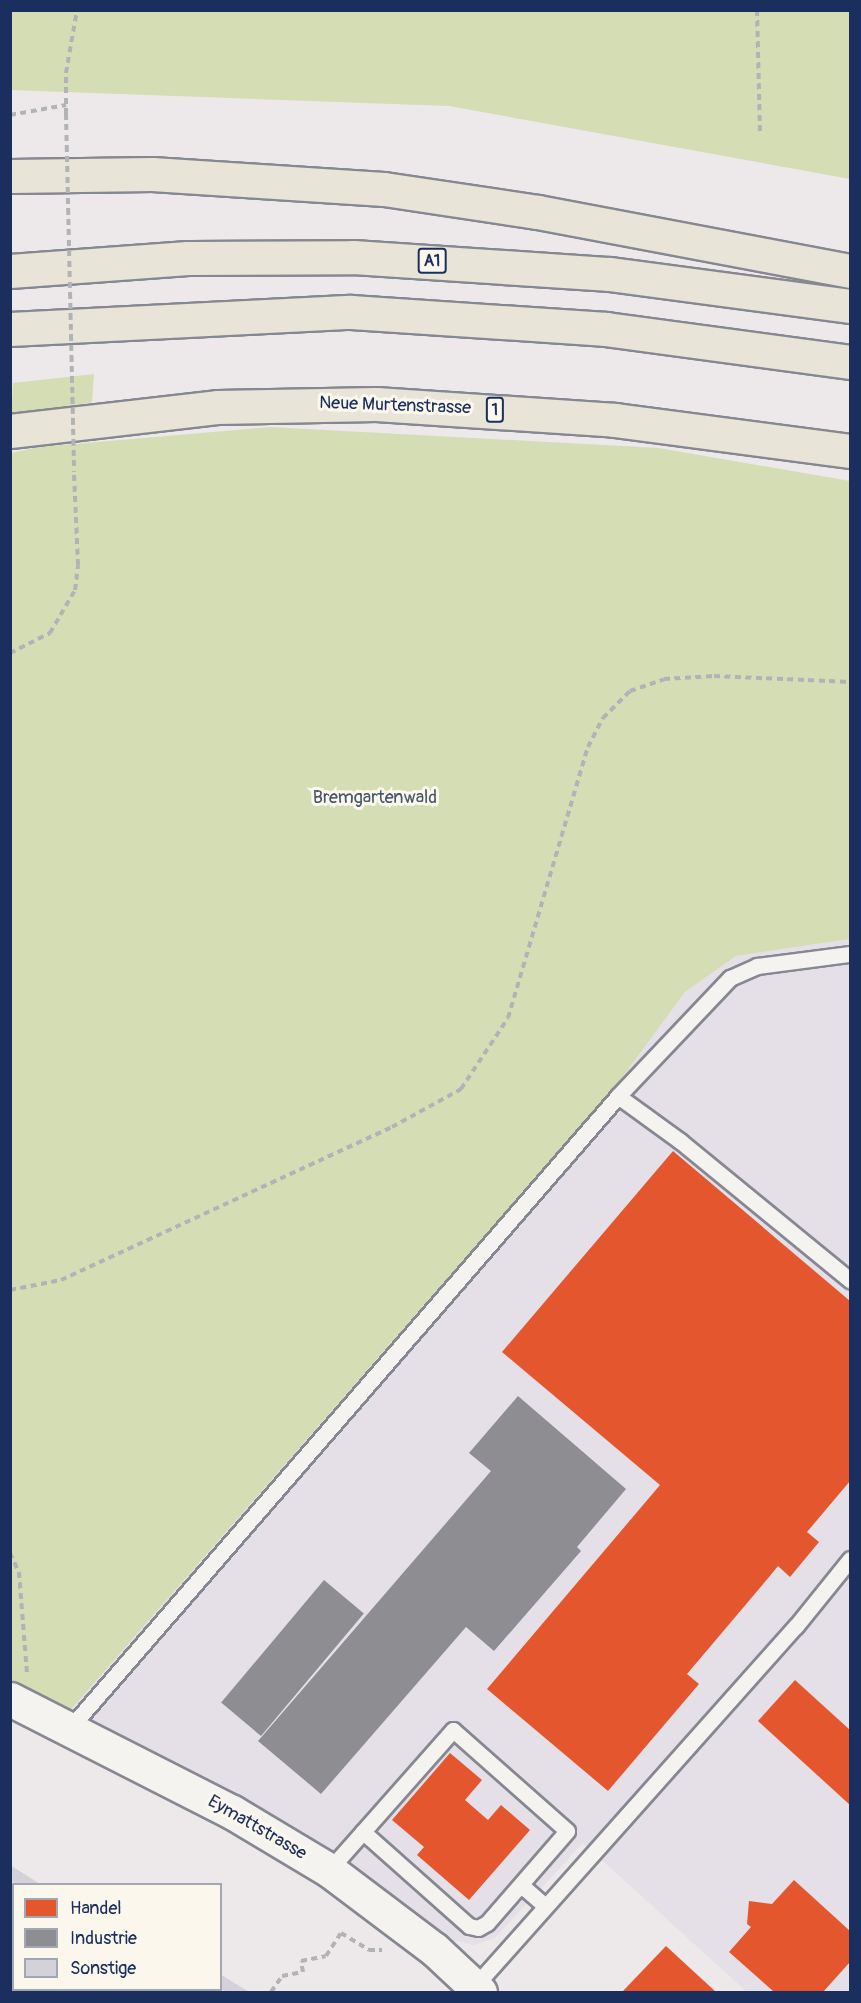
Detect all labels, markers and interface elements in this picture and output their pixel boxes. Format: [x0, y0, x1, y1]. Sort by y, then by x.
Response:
road number: A1 [417, 248, 447, 274]
street label: Neue Murtenstrasse [319, 393, 471, 419]
road number: 1 [484, 397, 506, 423]
park label: Bremgartenwald [313, 787, 437, 809]
street label: Eymattstrasse [204, 1791, 310, 1865]
legend [12, 1883, 222, 1991]
text: Handel [70, 1897, 122, 1920]
text: Industrie [70, 1927, 137, 1950]
text: Sonstige [70, 1957, 136, 1980]

